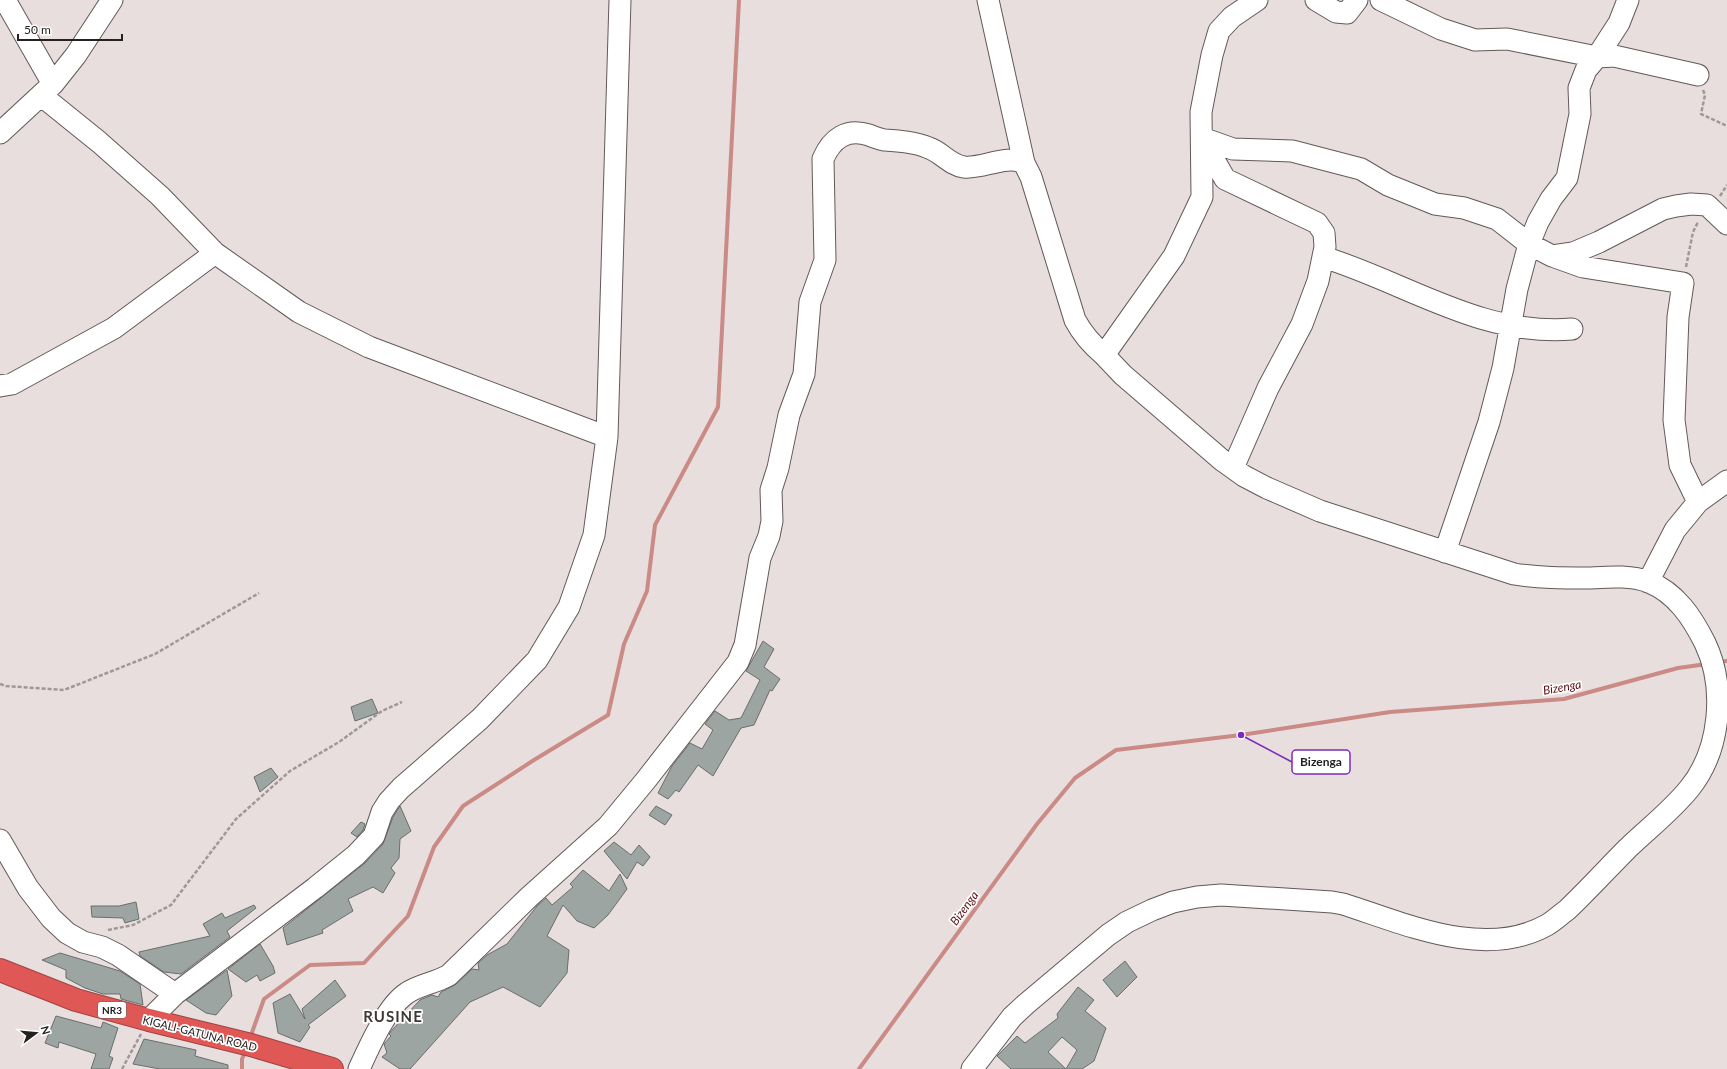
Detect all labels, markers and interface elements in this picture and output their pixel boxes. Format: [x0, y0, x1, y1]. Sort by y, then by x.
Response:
scale bar [18, 16, 122, 42]
text: 50 m [24, 22, 51, 37]
water label: Bizenga [1542, 676, 1582, 698]
callout: Bizenga [1292, 750, 1350, 774]
text: Bizenga [1300, 754, 1342, 769]
water label: Bizenga [947, 888, 981, 928]
road number: NR3 [98, 1002, 126, 1018]
district label: RUSINE [363, 1007, 423, 1025]
street label: KIGALI-GATUNA ROAD [141, 1012, 259, 1054]
north arrow [16, 1013, 56, 1053]
text: N [39, 1024, 54, 1036]

